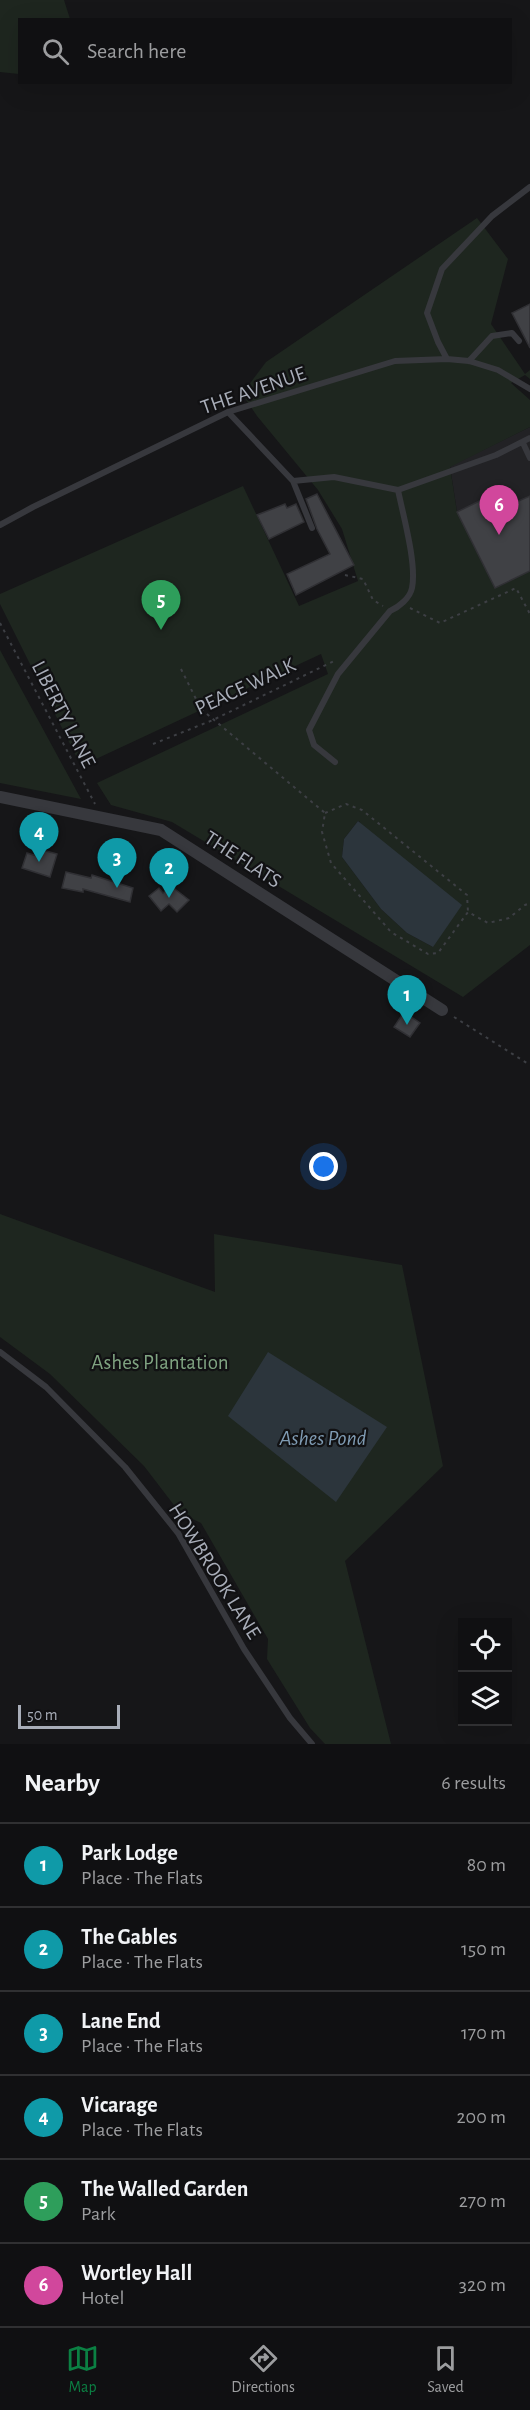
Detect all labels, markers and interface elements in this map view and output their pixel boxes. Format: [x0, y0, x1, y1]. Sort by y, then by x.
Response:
search box [18, 18, 512, 84]
icon: search [39, 35, 72, 68]
text: Search here [87, 40, 186, 62]
street label: THE AVENUE [198, 363, 308, 418]
pin: 6 [480, 486, 518, 535]
pin: 5 [142, 580, 180, 630]
street label: PEACE WALK [192, 654, 299, 719]
street label: LIBERTY LANE [28, 657, 99, 771]
pin: 4 [20, 812, 58, 862]
street label: THE FLATS [201, 827, 285, 892]
pin: 3 [98, 838, 136, 888]
pin: 2 [150, 848, 188, 898]
pin: 1 [388, 976, 426, 1025]
your location [309, 1152, 338, 1181]
park label: Ashes Plantation [91, 1352, 229, 1373]
water label: Ashes Pond [279, 1427, 367, 1449]
street label: HOWBROOK LANE [164, 1500, 265, 1643]
map controls [458, 1618, 512, 1726]
button: locate [458, 1618, 512, 1672]
button: layers [458, 1672, 512, 1726]
scale bar [18, 1702, 120, 1730]
text: 50 m [27, 1707, 58, 1723]
text: Nearby [24, 1770, 100, 1796]
text: 6 results [441, 1773, 506, 1793]
text: Park Lodge [81, 1842, 178, 1864]
text: 1 [40, 1855, 47, 1875]
text: 80 m [467, 1855, 506, 1875]
text: Place · The Flats [81, 1868, 203, 1888]
text: The Gables [81, 1926, 177, 1948]
text: 2 [39, 1939, 48, 1959]
text: 150 m [461, 1939, 506, 1959]
text: Place · The Flats [81, 1952, 203, 1972]
text: Lane End [81, 2010, 161, 2032]
text: 3 [39, 2023, 48, 2043]
text: 170 m [461, 2023, 506, 2043]
text: Place · The Flats [81, 2036, 203, 2056]
text: Vicarage [81, 2094, 158, 2116]
text: 4 [38, 2107, 49, 2127]
text: 200 m [456, 2107, 506, 2127]
text: Place · The Flats [81, 2120, 203, 2140]
text: The Walled Garden [81, 2178, 248, 2200]
text: 5 [39, 2191, 48, 2211]
text: 270 m [459, 2191, 506, 2211]
text: Park [81, 2204, 116, 2224]
text: Wortley Hall [81, 2262, 192, 2284]
text: 6 [39, 2275, 48, 2295]
text: 320 m [459, 2275, 506, 2295]
text: Hotel [81, 2288, 124, 2308]
tab: Map [66, 2342, 99, 2397]
tab: Directions [231, 2342, 295, 2397]
tab: Saved [427, 2342, 464, 2397]

